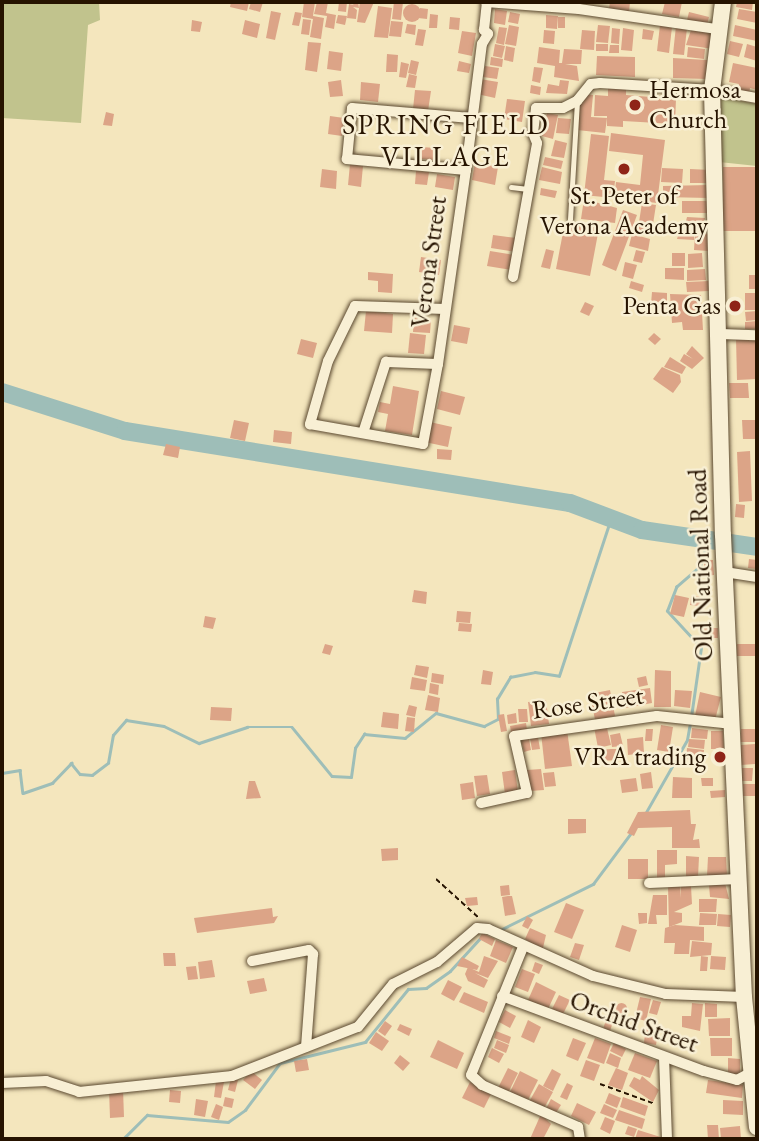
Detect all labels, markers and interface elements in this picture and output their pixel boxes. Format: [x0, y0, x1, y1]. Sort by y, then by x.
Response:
place label: Hermosa Church [649, 74, 741, 136]
marker: Hermosa Church [627, 97, 643, 113]
district label: SPRING FIELD VILLAGE [344, 107, 548, 173]
marker: St. Peter of Verona Academy [616, 161, 632, 177]
place label: St. Peter of Verona Academy [540, 180, 708, 242]
street label: Verona Street [404, 194, 454, 330]
place label: Penta Gas [623, 290, 721, 322]
marker: Penta Gas [727, 298, 743, 314]
street label: Old National Road [682, 468, 720, 662]
street label: Rose Street [530, 680, 646, 726]
place label: VRA trading [574, 741, 706, 773]
marker: VRA trading [712, 749, 728, 765]
street label: Orchid Street [566, 984, 702, 1060]

